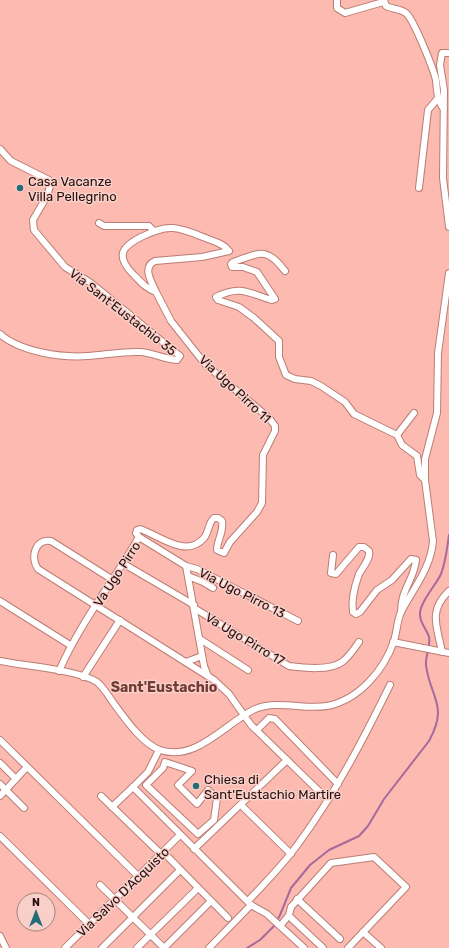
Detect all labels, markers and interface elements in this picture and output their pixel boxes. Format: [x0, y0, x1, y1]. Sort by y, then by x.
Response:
place label: Casa Vacanze Villa Pellegrino [28, 174, 117, 205]
marker: Casa Vacanze Villa Pellegrino [15, 183, 25, 193]
street label: Via Sant'Eustachio 35 [66, 265, 180, 359]
street label: Via Ugo Pirro 11 [195, 352, 274, 427]
street label: Va Ugo Pirro [90, 539, 144, 610]
street label: Via Ugo Pirro 13 [196, 565, 288, 622]
street label: Va Ugo Pirro 17 [202, 609, 288, 670]
district label: Sant'Eustachio [111, 679, 217, 696]
place label: Chiesa di Sant'Eustachio Martire [204, 772, 341, 802]
marker: Chiesa di Sant'Eustachio Martire [191, 781, 201, 791]
street label: Via Salvo D'Acquisto [74, 844, 172, 940]
north arrow [16, 892, 56, 932]
text: N [32, 896, 40, 909]

